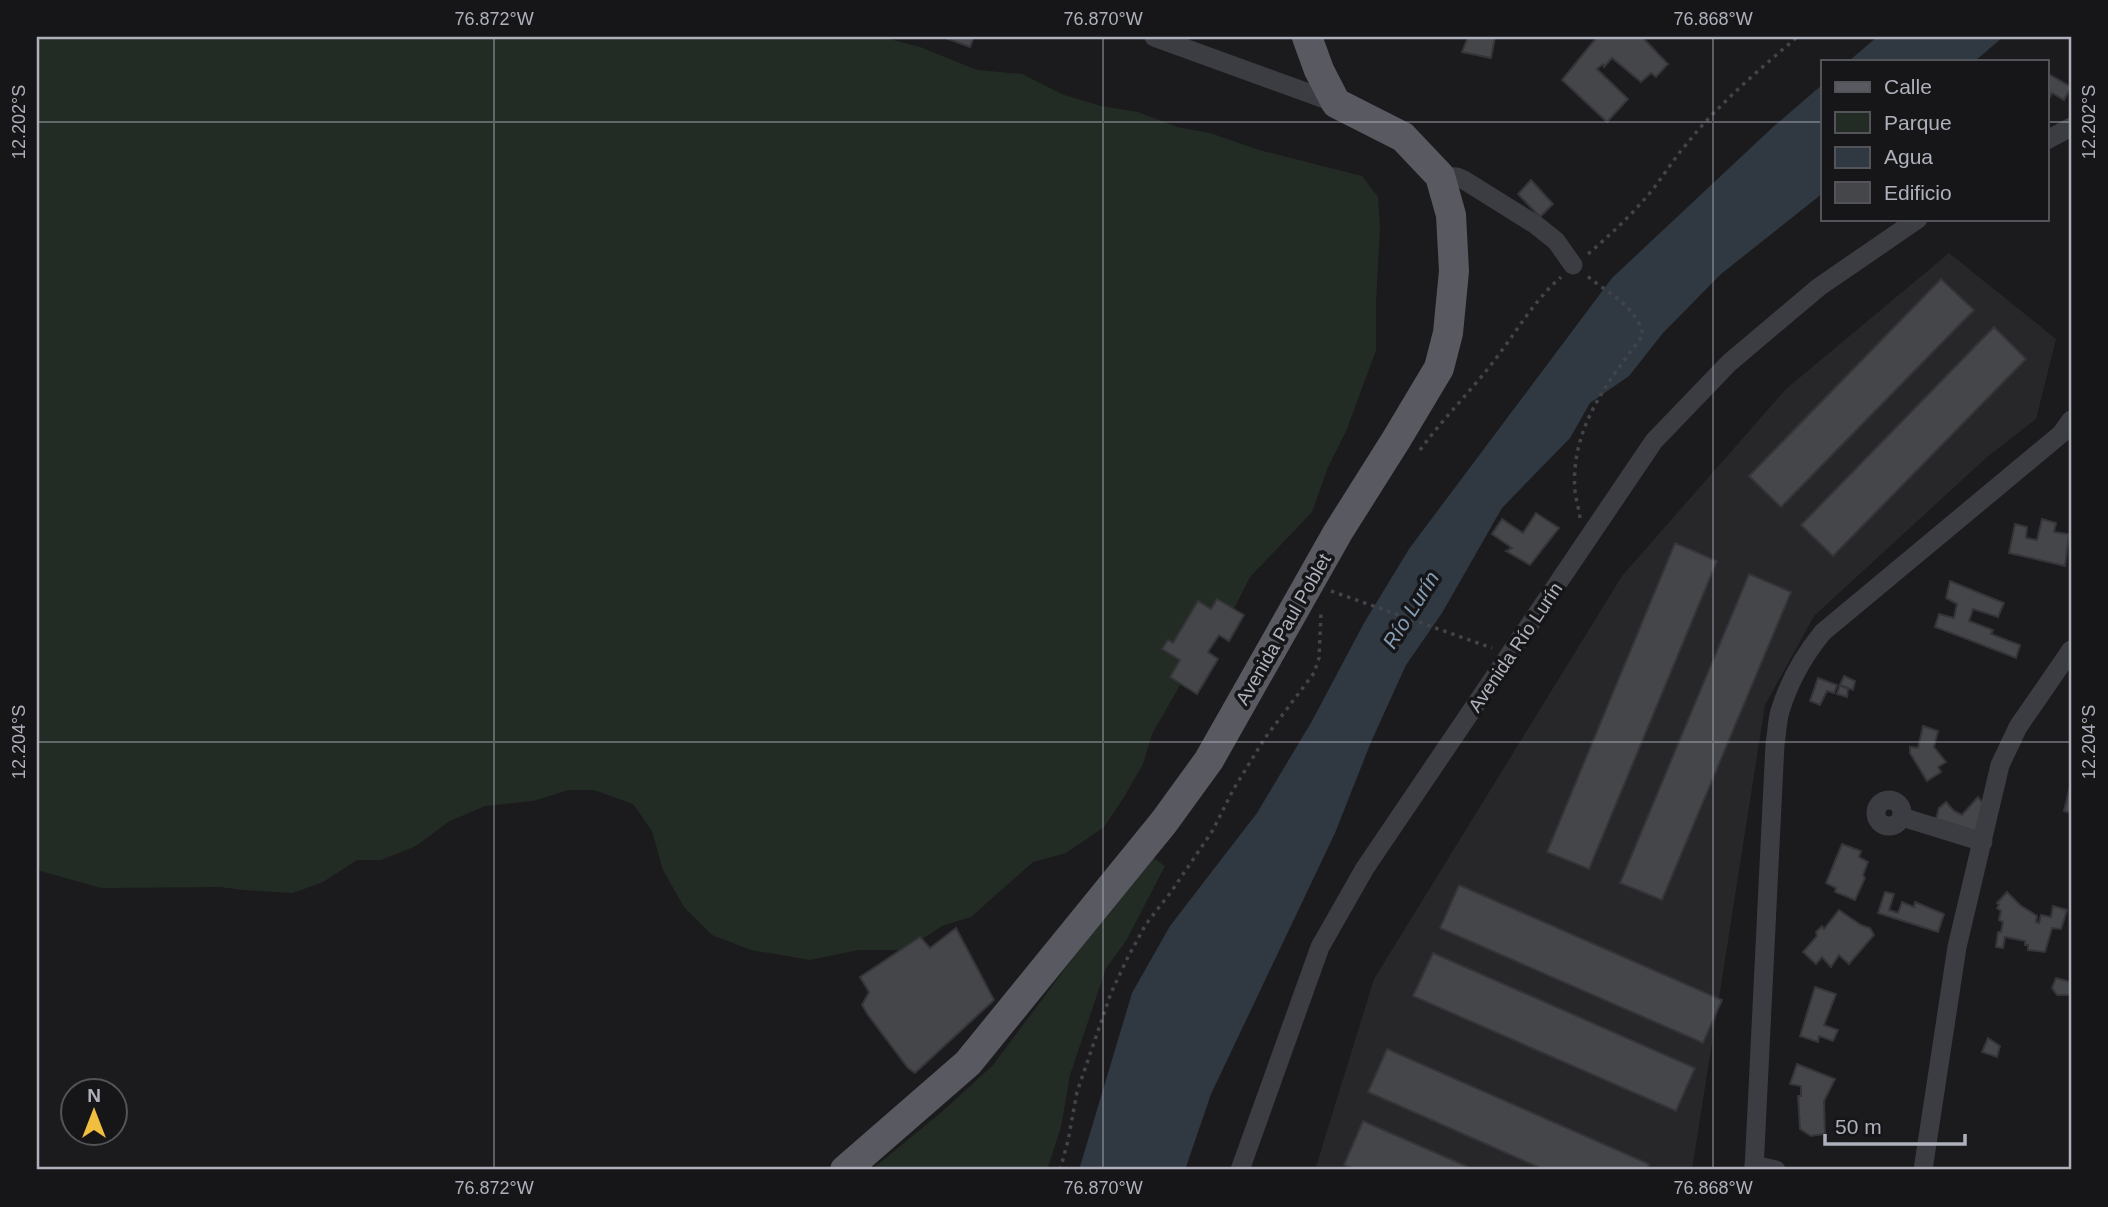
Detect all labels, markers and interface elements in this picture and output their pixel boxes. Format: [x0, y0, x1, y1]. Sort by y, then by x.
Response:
text: 76.872°W [454, 9, 534, 29]
text: 76.870°W [1063, 9, 1143, 29]
text: 76.868°W [1673, 9, 1753, 29]
legend [1821, 60, 2048, 220]
text: Calle [1884, 75, 1932, 98]
text: 12.202°S [9, 85, 29, 159]
text: 12.202°S [2079, 85, 2099, 159]
text: Parque [1884, 111, 1952, 134]
text: Agua [1884, 145, 1933, 168]
text: Edificio [1884, 181, 1952, 204]
street label: Avenida Paul Poblet [1232, 549, 1336, 708]
water label: Río Lurín [1378, 567, 1443, 652]
street label: Avenida Río Lurín [1464, 579, 1567, 716]
text: 12.204°S [9, 705, 29, 779]
text: 12.204°S [2079, 705, 2099, 779]
north arrow [60, 1078, 130, 1148]
text: N [87, 1085, 101, 1106]
scale bar [1825, 1102, 1965, 1146]
text: 50 m [1835, 1115, 1882, 1138]
text: 76.872°W [454, 1178, 534, 1198]
text: 76.870°W [1063, 1178, 1143, 1198]
text: 76.868°W [1673, 1178, 1753, 1198]

